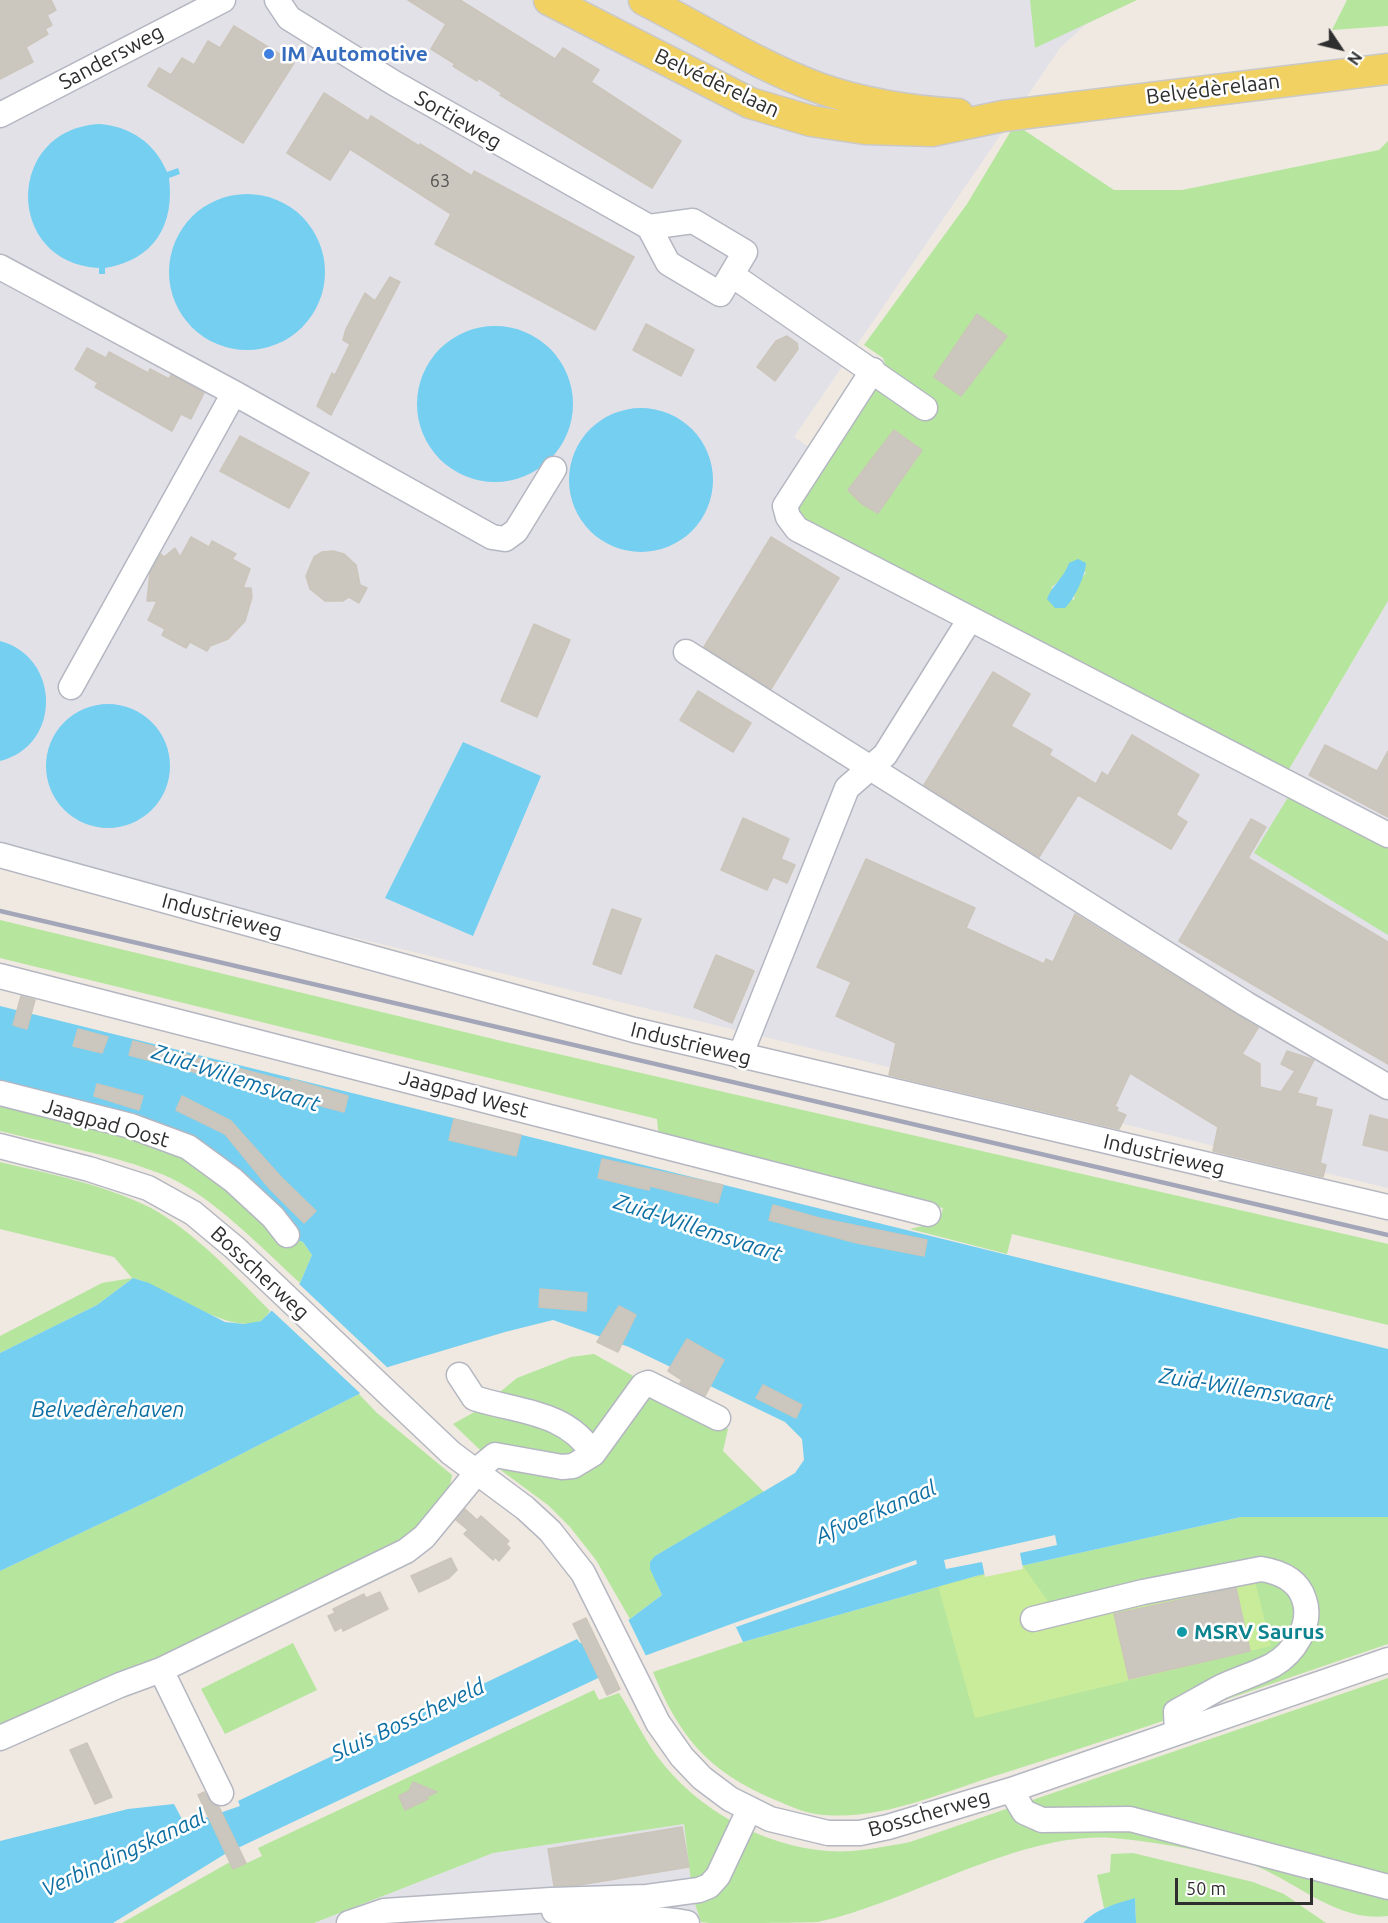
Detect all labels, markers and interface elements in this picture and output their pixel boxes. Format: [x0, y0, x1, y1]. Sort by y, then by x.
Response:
north arrow [1310, 18, 1370, 78]
street label: Sandersweg [54, 19, 168, 95]
place label: IM Automotive [281, 41, 428, 67]
street label: Belvédèrelaan [651, 43, 783, 123]
marker: IM Automotive [262, 47, 276, 61]
text: N [1344, 48, 1366, 68]
street label: Belvédèrelaan [1145, 68, 1281, 110]
street label: Sortieweg [410, 85, 506, 155]
house number: 63 [430, 170, 450, 192]
street label: Industrieweg [159, 888, 285, 944]
street label: Industrieweg [628, 1017, 754, 1071]
water label: Zuid-Willemsvaart [149, 1038, 323, 1118]
street label: Jaagpad West [397, 1065, 531, 1123]
street label: Jaagpad Oost [40, 1093, 172, 1153]
street label: Industrieweg [1101, 1129, 1227, 1181]
water label: Zuid-Willemsvaart [611, 1188, 785, 1268]
street label: Bosscherweg [206, 1221, 314, 1325]
water label: Zuid-Willemsvaart [1157, 1362, 1335, 1416]
water label: Belvedèrehaven [32, 1397, 184, 1423]
water label: Afvoerkanaal [811, 1475, 941, 1549]
place label: MSRV Saurus [1194, 1619, 1324, 1645]
marker: MSRV Saurus [1175, 1625, 1189, 1639]
water label: Sluis Bosscheveld [327, 1673, 489, 1767]
street label: Bosscherweg [865, 1784, 993, 1842]
water label: Verbindingskanaal [38, 1803, 210, 1903]
scale bar [1178, 1866, 1316, 1904]
text: 50 m [1186, 1878, 1226, 1898]

